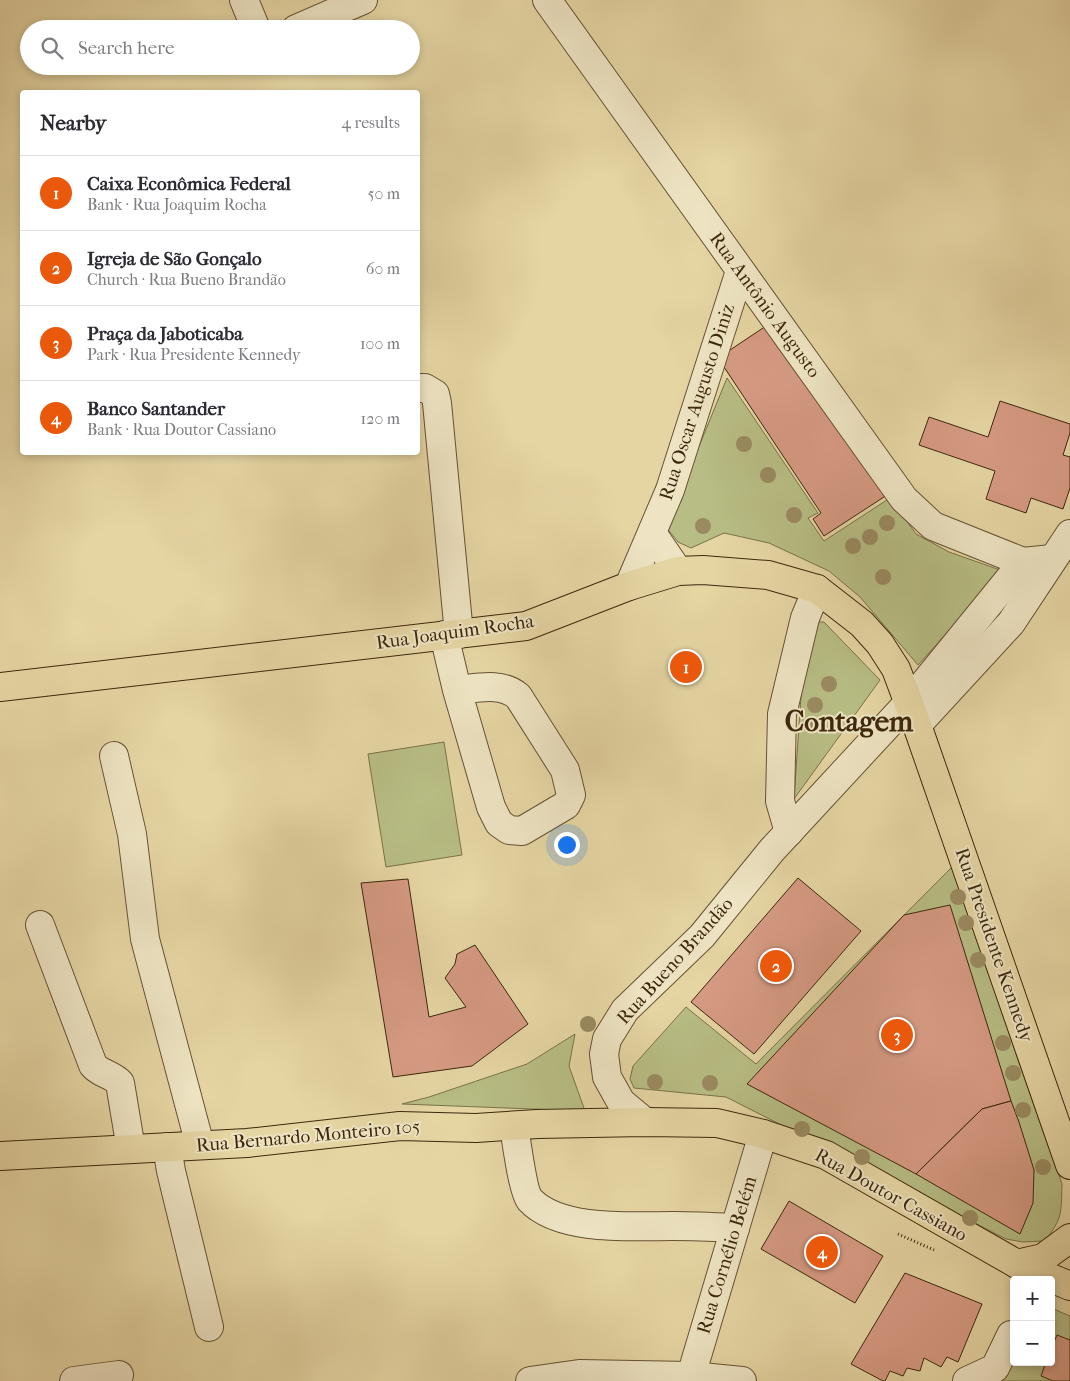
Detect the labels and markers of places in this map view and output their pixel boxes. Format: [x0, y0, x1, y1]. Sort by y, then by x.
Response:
pin: 1 [670, 648, 702, 686]
pin: 2 [760, 947, 792, 985]
pin: 3 [881, 1016, 913, 1054]
pin: 4 [806, 1233, 838, 1271]

